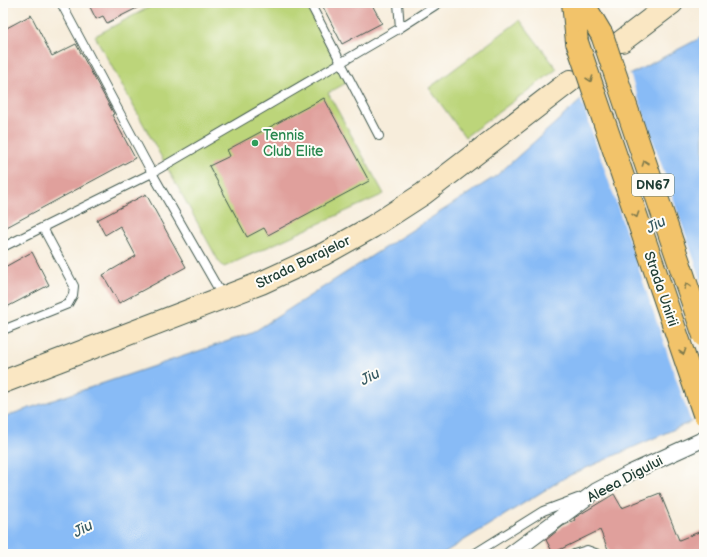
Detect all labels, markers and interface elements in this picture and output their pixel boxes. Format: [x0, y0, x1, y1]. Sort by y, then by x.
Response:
one-way arrow [585, 76, 594, 83]
place label: Tennis Club Elite [263, 127, 323, 160]
marker: Tennis Club Elite [250, 138, 260, 148]
one-way arrow [641, 159, 650, 166]
road number: DN67 [632, 174, 674, 196]
one-way arrow [632, 212, 640, 219]
water label: Jiu [642, 212, 670, 238]
street label: Strada Barajelor [253, 231, 354, 292]
street label: Strada Unirii [640, 249, 682, 329]
one-way arrow [683, 283, 692, 290]
one-way arrow [678, 348, 687, 355]
water label: Jiu [356, 364, 384, 390]
street label: Aleea Digului [584, 452, 666, 506]
water label: Jiu [69, 516, 97, 542]

